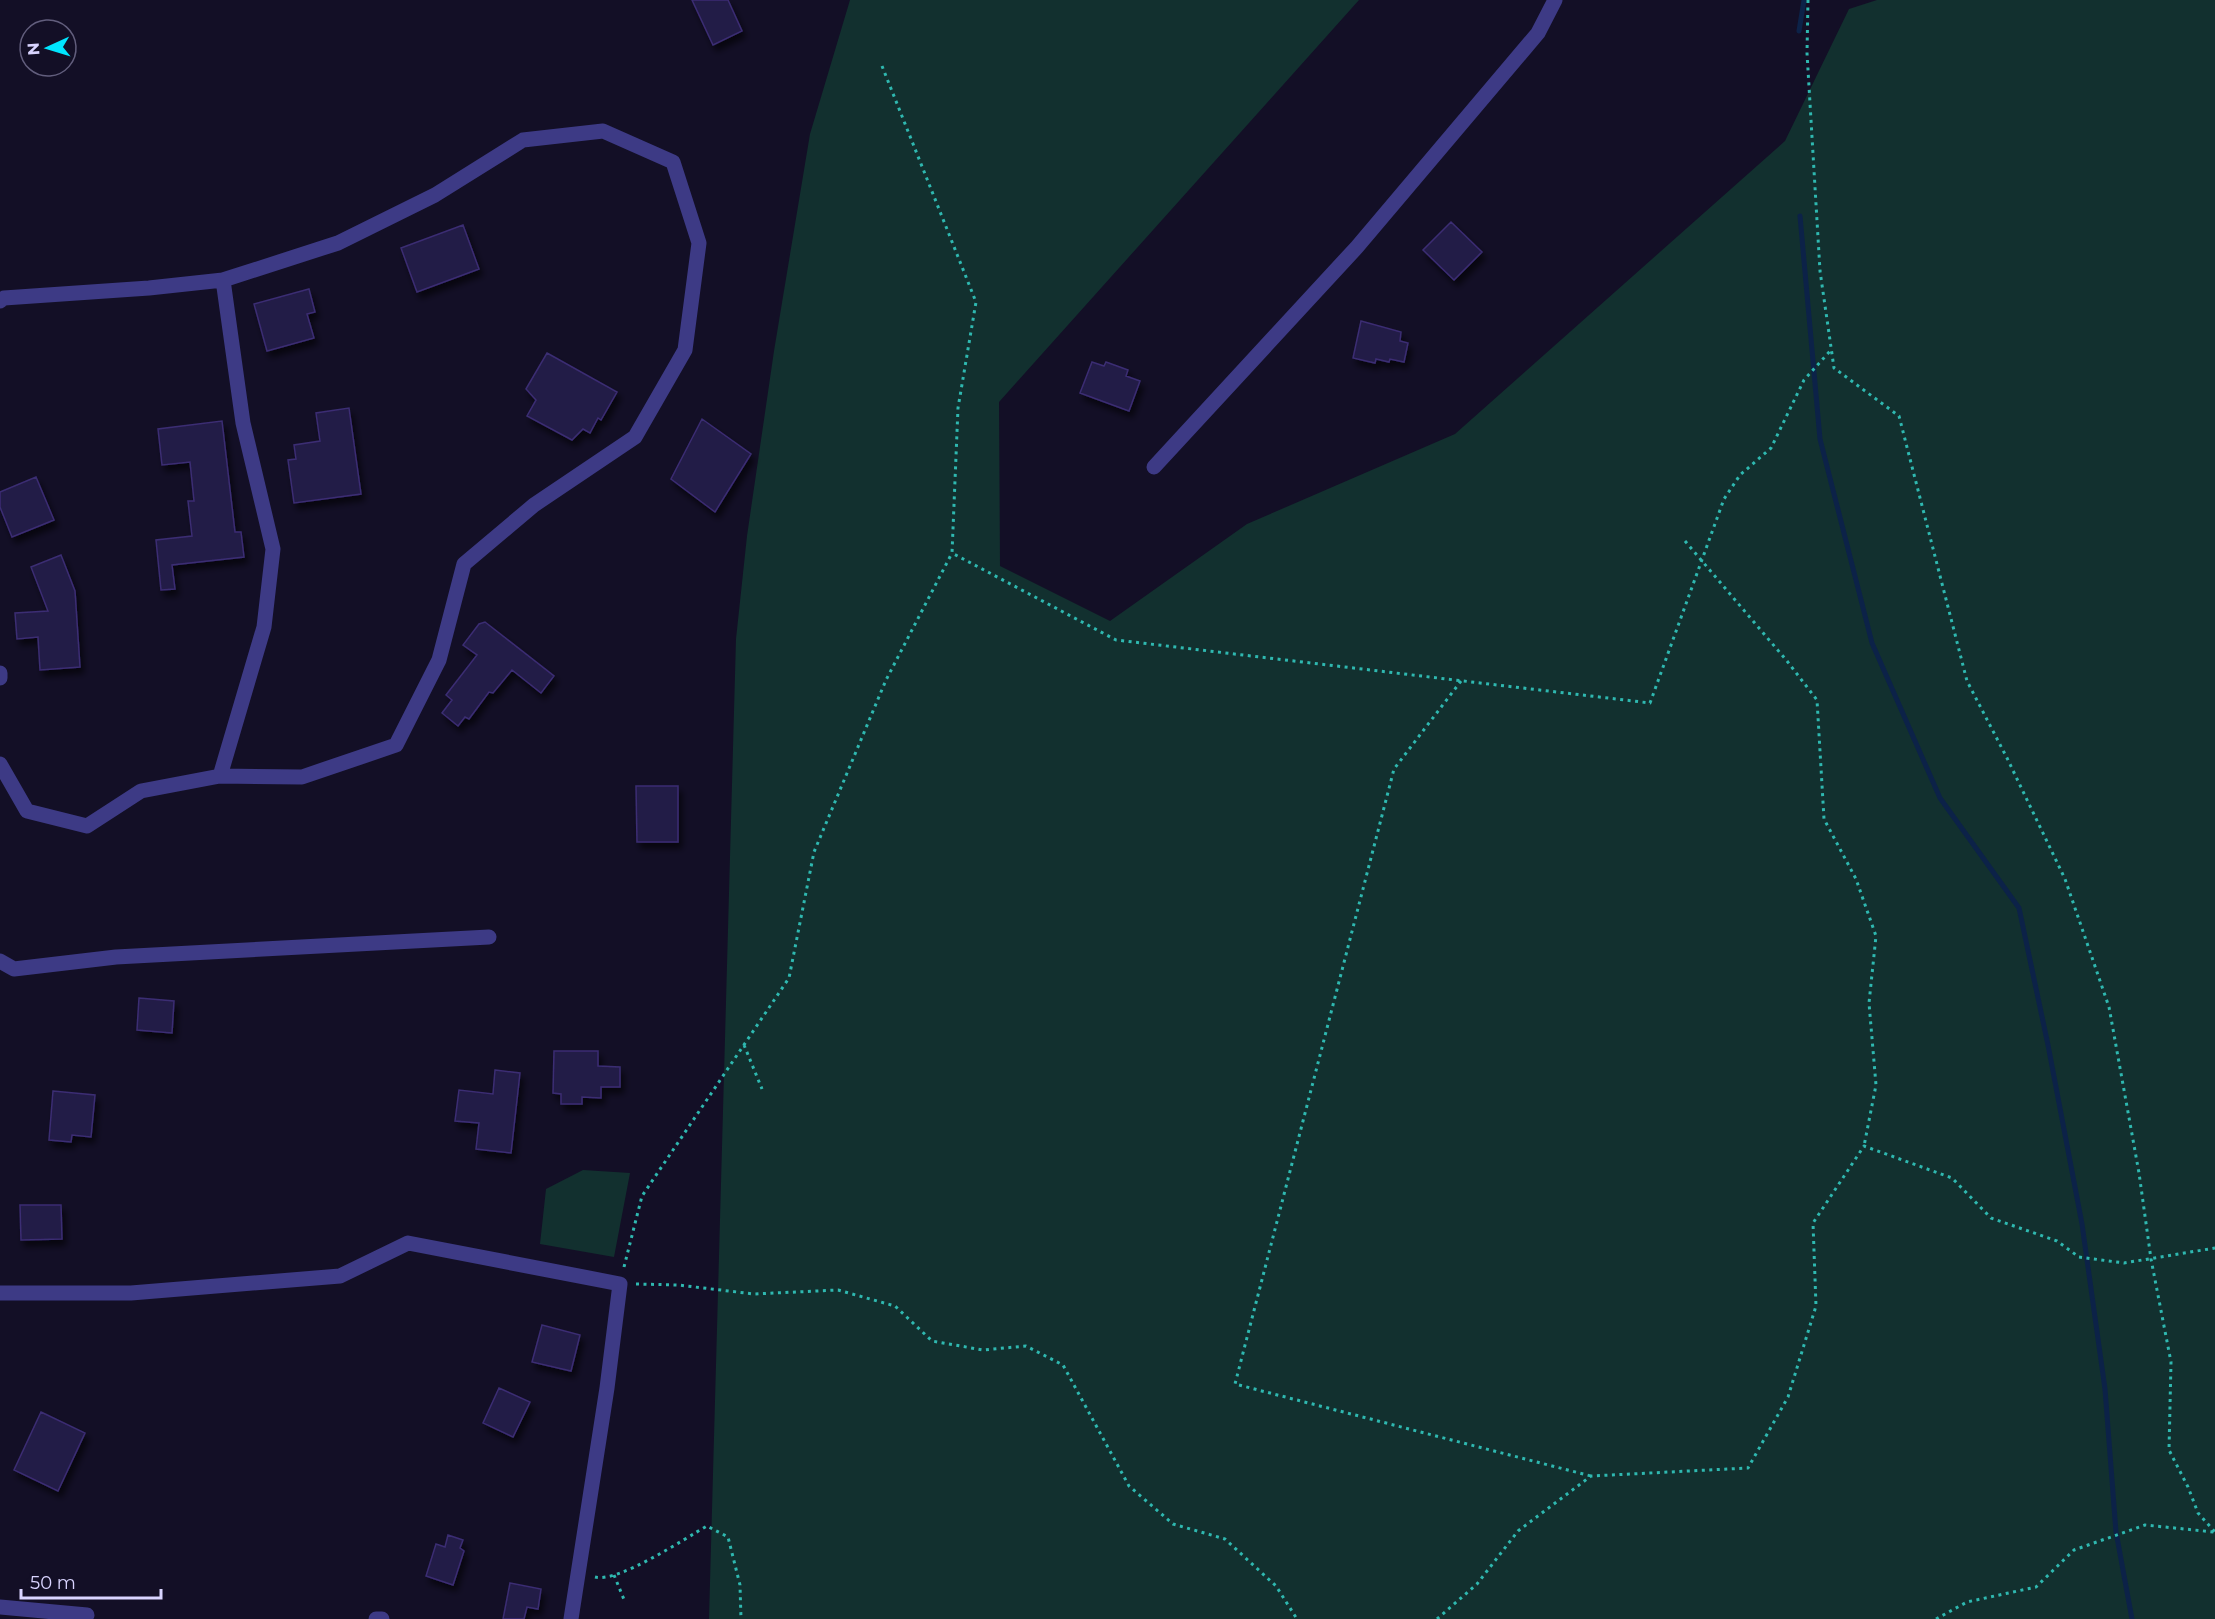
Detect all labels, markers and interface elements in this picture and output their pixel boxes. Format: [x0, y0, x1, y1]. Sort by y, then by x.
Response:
north arrow [18, 18, 78, 78]
text: N [24, 42, 43, 56]
scale bar [21, 1562, 160, 1600]
text: 50 m [30, 1572, 76, 1594]

